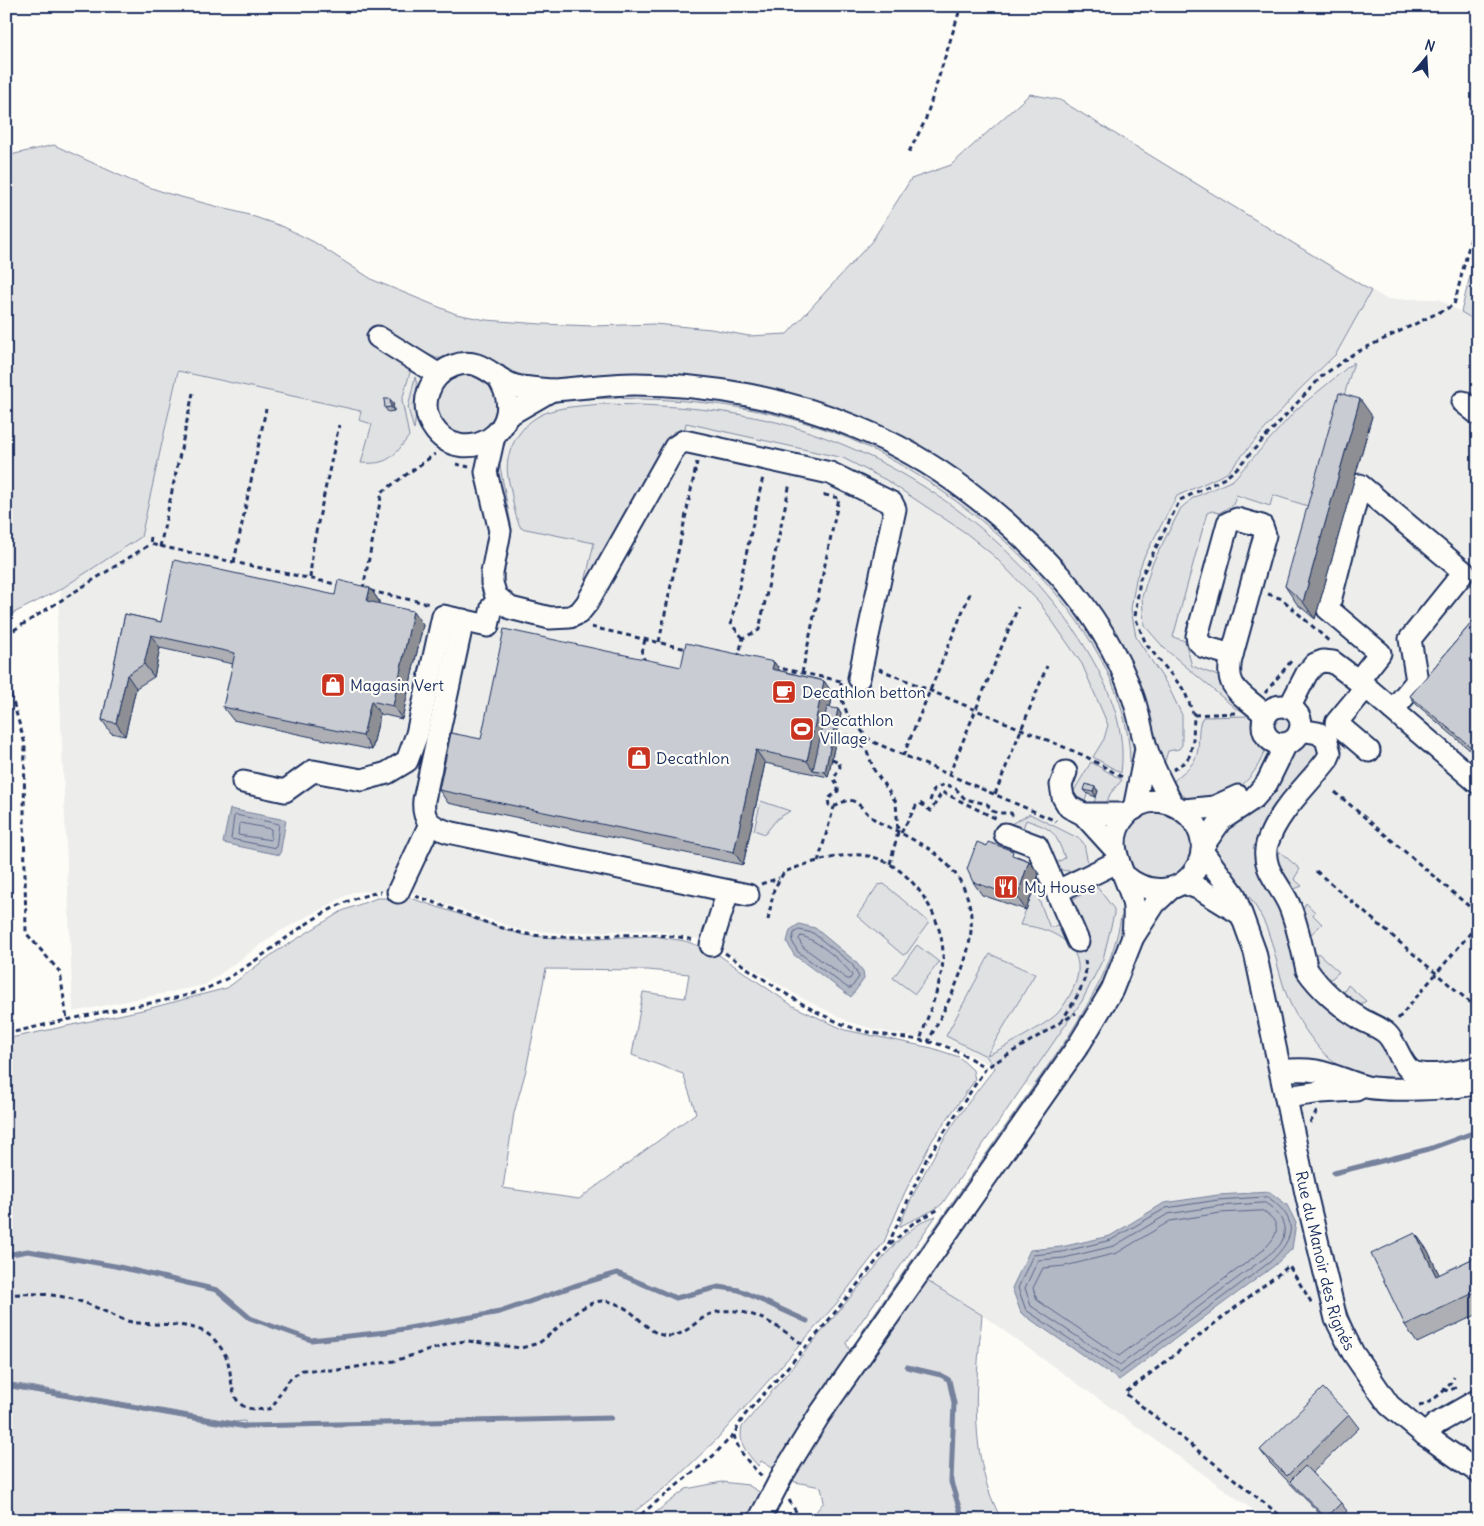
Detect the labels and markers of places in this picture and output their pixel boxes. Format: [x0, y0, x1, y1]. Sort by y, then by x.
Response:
shop icon: Magasin Vert [320, 672, 346, 698]
place label: Magasin Vert [350, 675, 444, 695]
cafe icon: Decathlon betton [771, 679, 797, 705]
place label: Decathlon betton [802, 682, 926, 702]
place label: Decathlon Village [820, 710, 894, 748]
sports icon: Decathlon Village [789, 716, 815, 742]
shop icon: Decathlon [626, 745, 652, 771]
place label: Decathlon [656, 748, 730, 768]
restaurant icon: My House [993, 874, 1019, 900]
place label: My House [1024, 877, 1096, 897]

